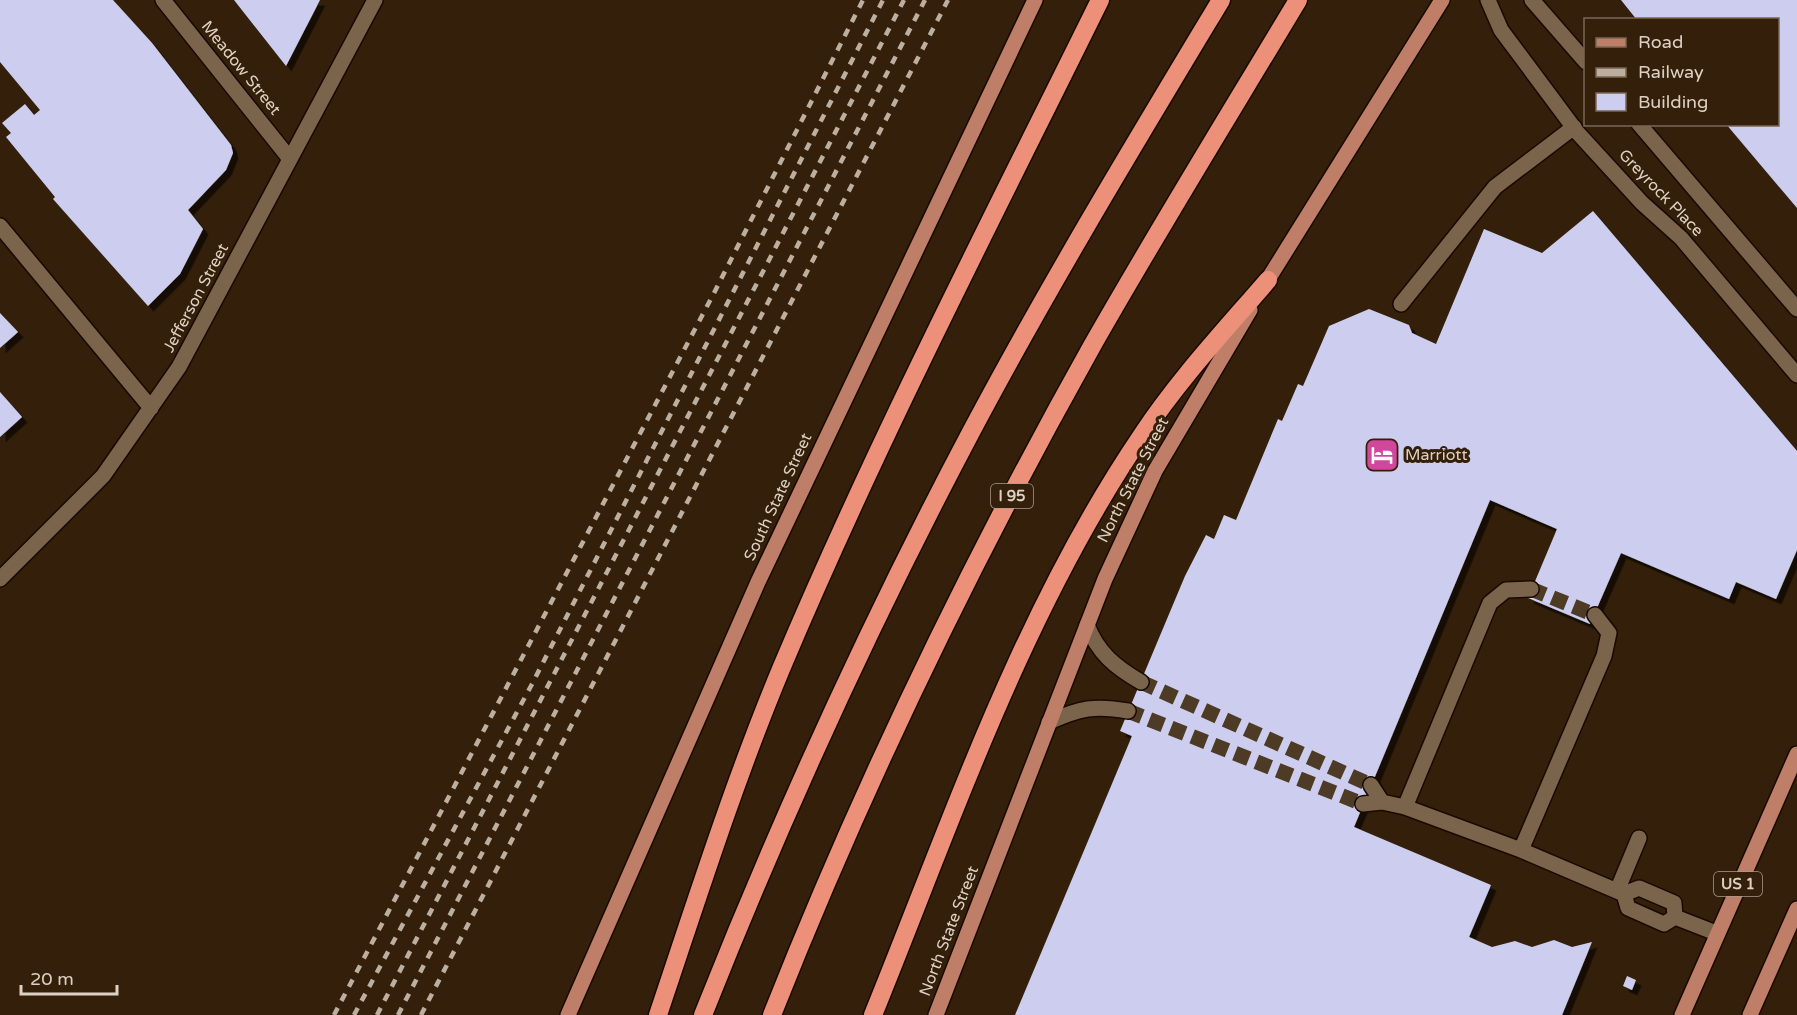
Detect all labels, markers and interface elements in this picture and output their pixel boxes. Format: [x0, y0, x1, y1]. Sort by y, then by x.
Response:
street label: Meadow Street [197, 17, 285, 119]
legend [1584, 18, 1779, 126]
text: Road [1638, 31, 1683, 53]
text: Railway [1638, 61, 1704, 83]
text: Building [1638, 91, 1708, 113]
street label: Greyrock Place [1614, 145, 1708, 241]
street label: Jefferson Street [159, 240, 233, 356]
street label: North State Street [1093, 414, 1173, 546]
street label: South State Street [740, 430, 816, 564]
hotel icon: Marriott [1364, 437, 1400, 473]
place label: Marriott [1405, 445, 1468, 465]
road number: I 95 [991, 484, 1033, 508]
street label: North State Street [915, 863, 983, 999]
road number: US 1 [1714, 872, 1762, 896]
scale bar [21, 958, 117, 996]
text: 20 m [30, 968, 74, 990]

